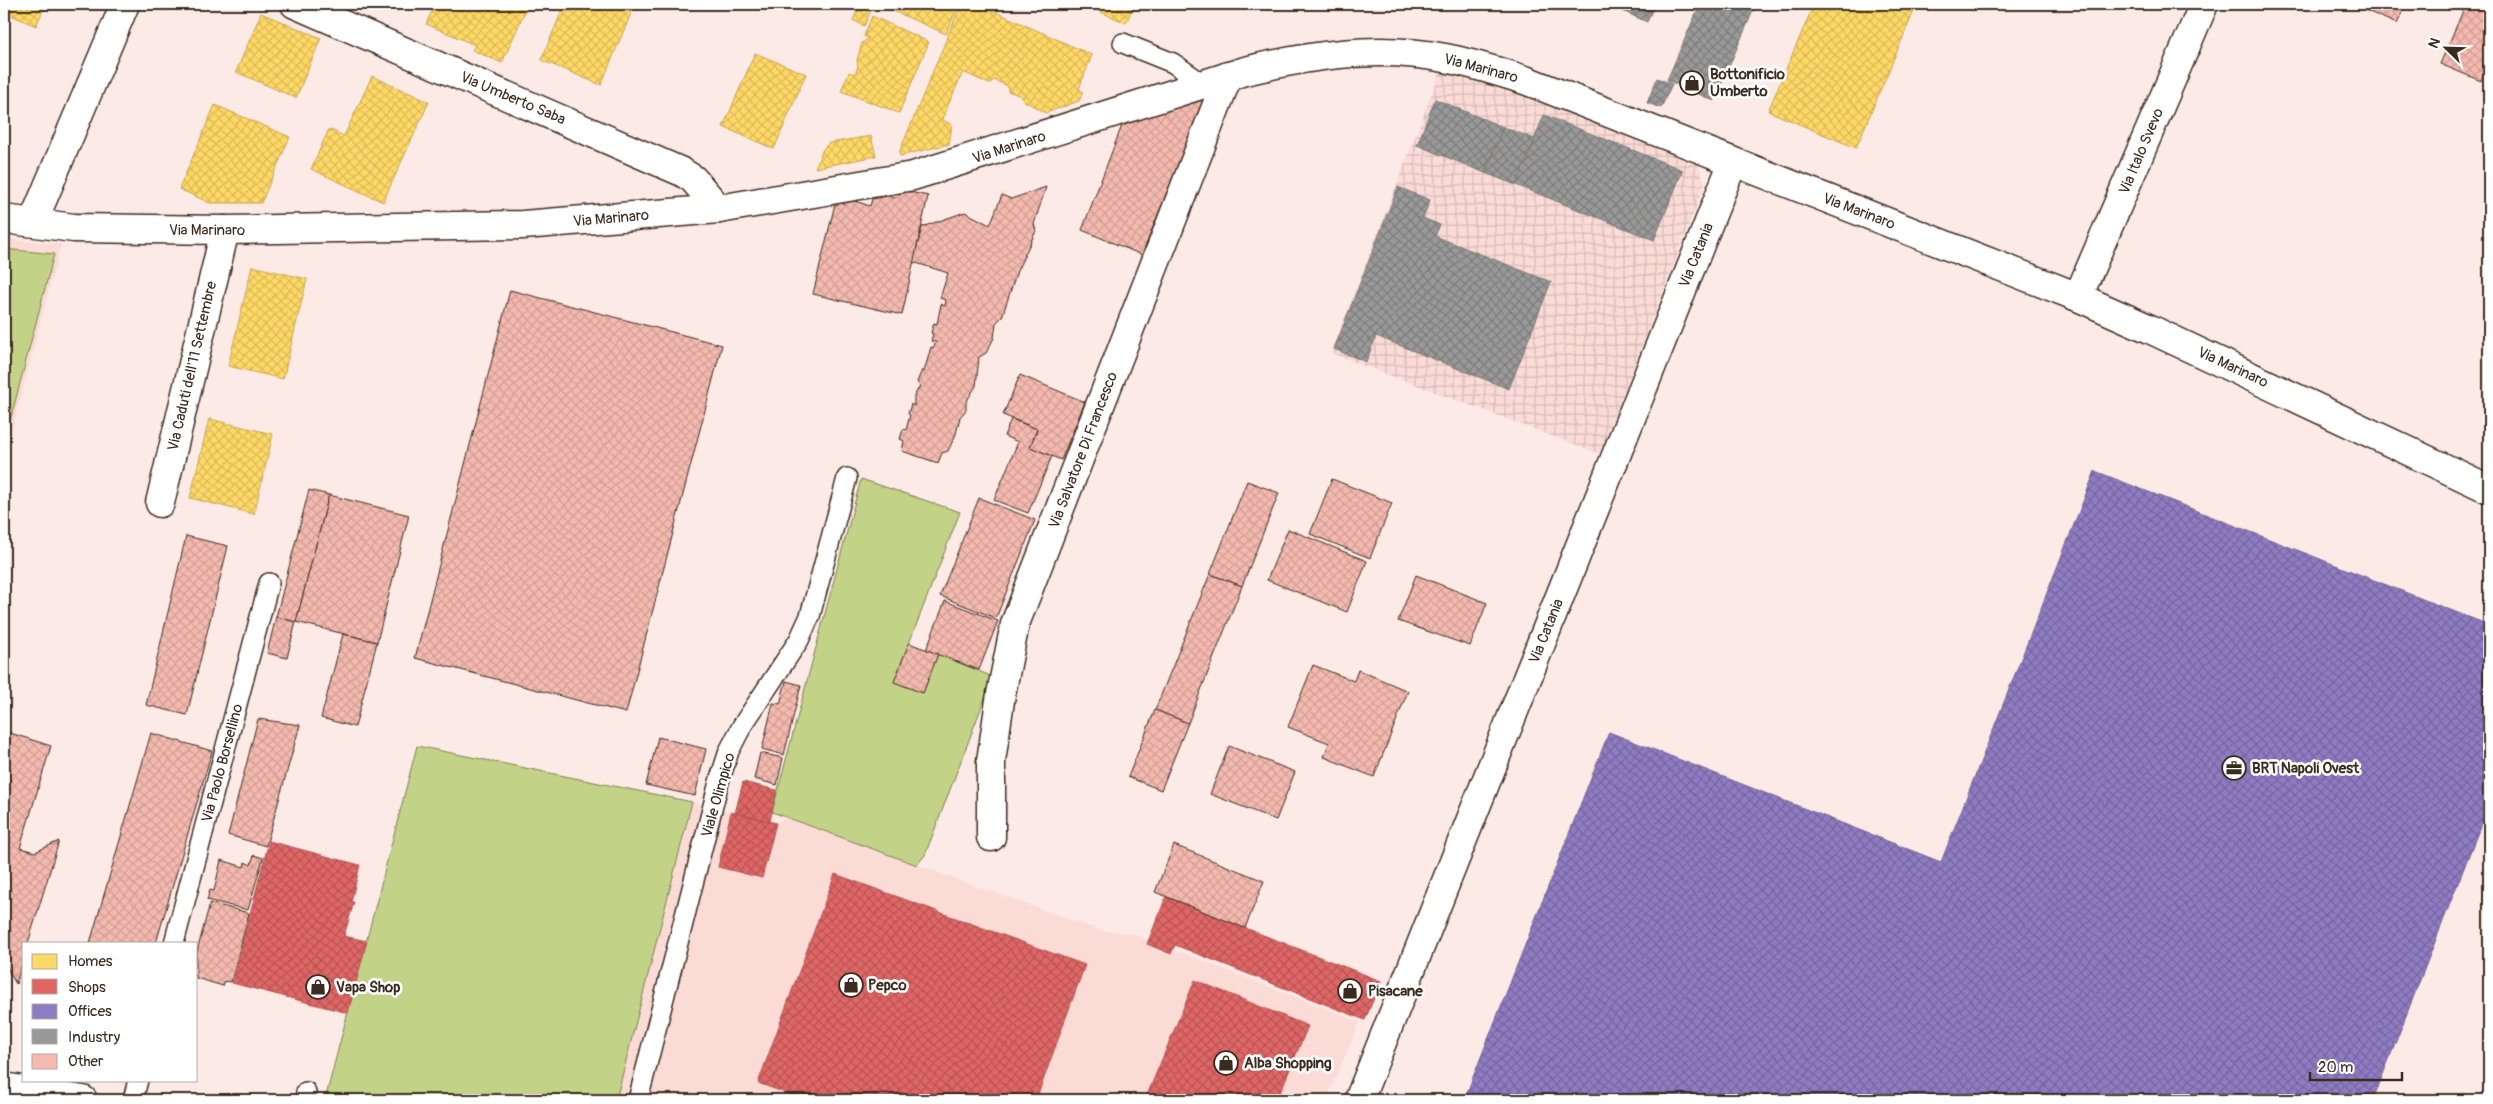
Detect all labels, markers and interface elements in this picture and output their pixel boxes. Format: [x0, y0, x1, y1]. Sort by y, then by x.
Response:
north arrow [2420, 22, 2470, 72]
text: N [2425, 35, 2444, 51]
street label: Via Marinaro [1442, 49, 1520, 88]
place label: Bottonificio Umberto [1710, 65, 1785, 101]
street label: Via Umberto Saba [457, 68, 568, 129]
shop icon: Bottonificio Umberto [1679, 70, 1705, 96]
street label: Via Italo Svevo [2115, 105, 2168, 197]
street label: Via Marinaro [970, 127, 1048, 168]
street label: Via Marinaro [1820, 189, 1898, 234]
street label: Via Marinaro [572, 206, 650, 231]
street label: Via Catania [1675, 220, 1718, 290]
street label: Via Marinaro [169, 221, 245, 240]
street label: Via Caduti dell'11 Settembre [164, 279, 221, 453]
street label: Via Marinaro [2194, 343, 2271, 392]
street label: Via Salvatore Di Francesco [1045, 369, 1122, 531]
street label: Via Catania [1525, 596, 1568, 666]
street label: Via Paolo Borsellino [198, 702, 247, 825]
street label: Viale Olimpico [697, 751, 740, 840]
office icon: BRT Napoli Ovest [2221, 755, 2247, 781]
place label: BRT Napoli Ovest [2252, 759, 2360, 778]
legend [22, 942, 198, 1082]
text: Homes [68, 952, 113, 971]
shop icon: Pepco [838, 972, 864, 998]
shop icon: Vapa Shop [305, 974, 331, 1000]
place label: Pepco [868, 976, 906, 995]
text: Shops [68, 978, 106, 997]
place label: Vapa Shop [336, 978, 400, 997]
shop icon: Pisacane [1337, 978, 1363, 1004]
place label: Pisacane [1368, 982, 1423, 1001]
text: Offices [68, 1002, 112, 1021]
text: Industry [68, 1028, 121, 1047]
scale bar [2310, 1049, 2403, 1081]
shop icon: Alba Shopping [1213, 1050, 1239, 1076]
text: Other [68, 1052, 104, 1071]
place label: Alba Shopping [1244, 1054, 1332, 1073]
text: 20 m [2318, 1058, 2353, 1077]

